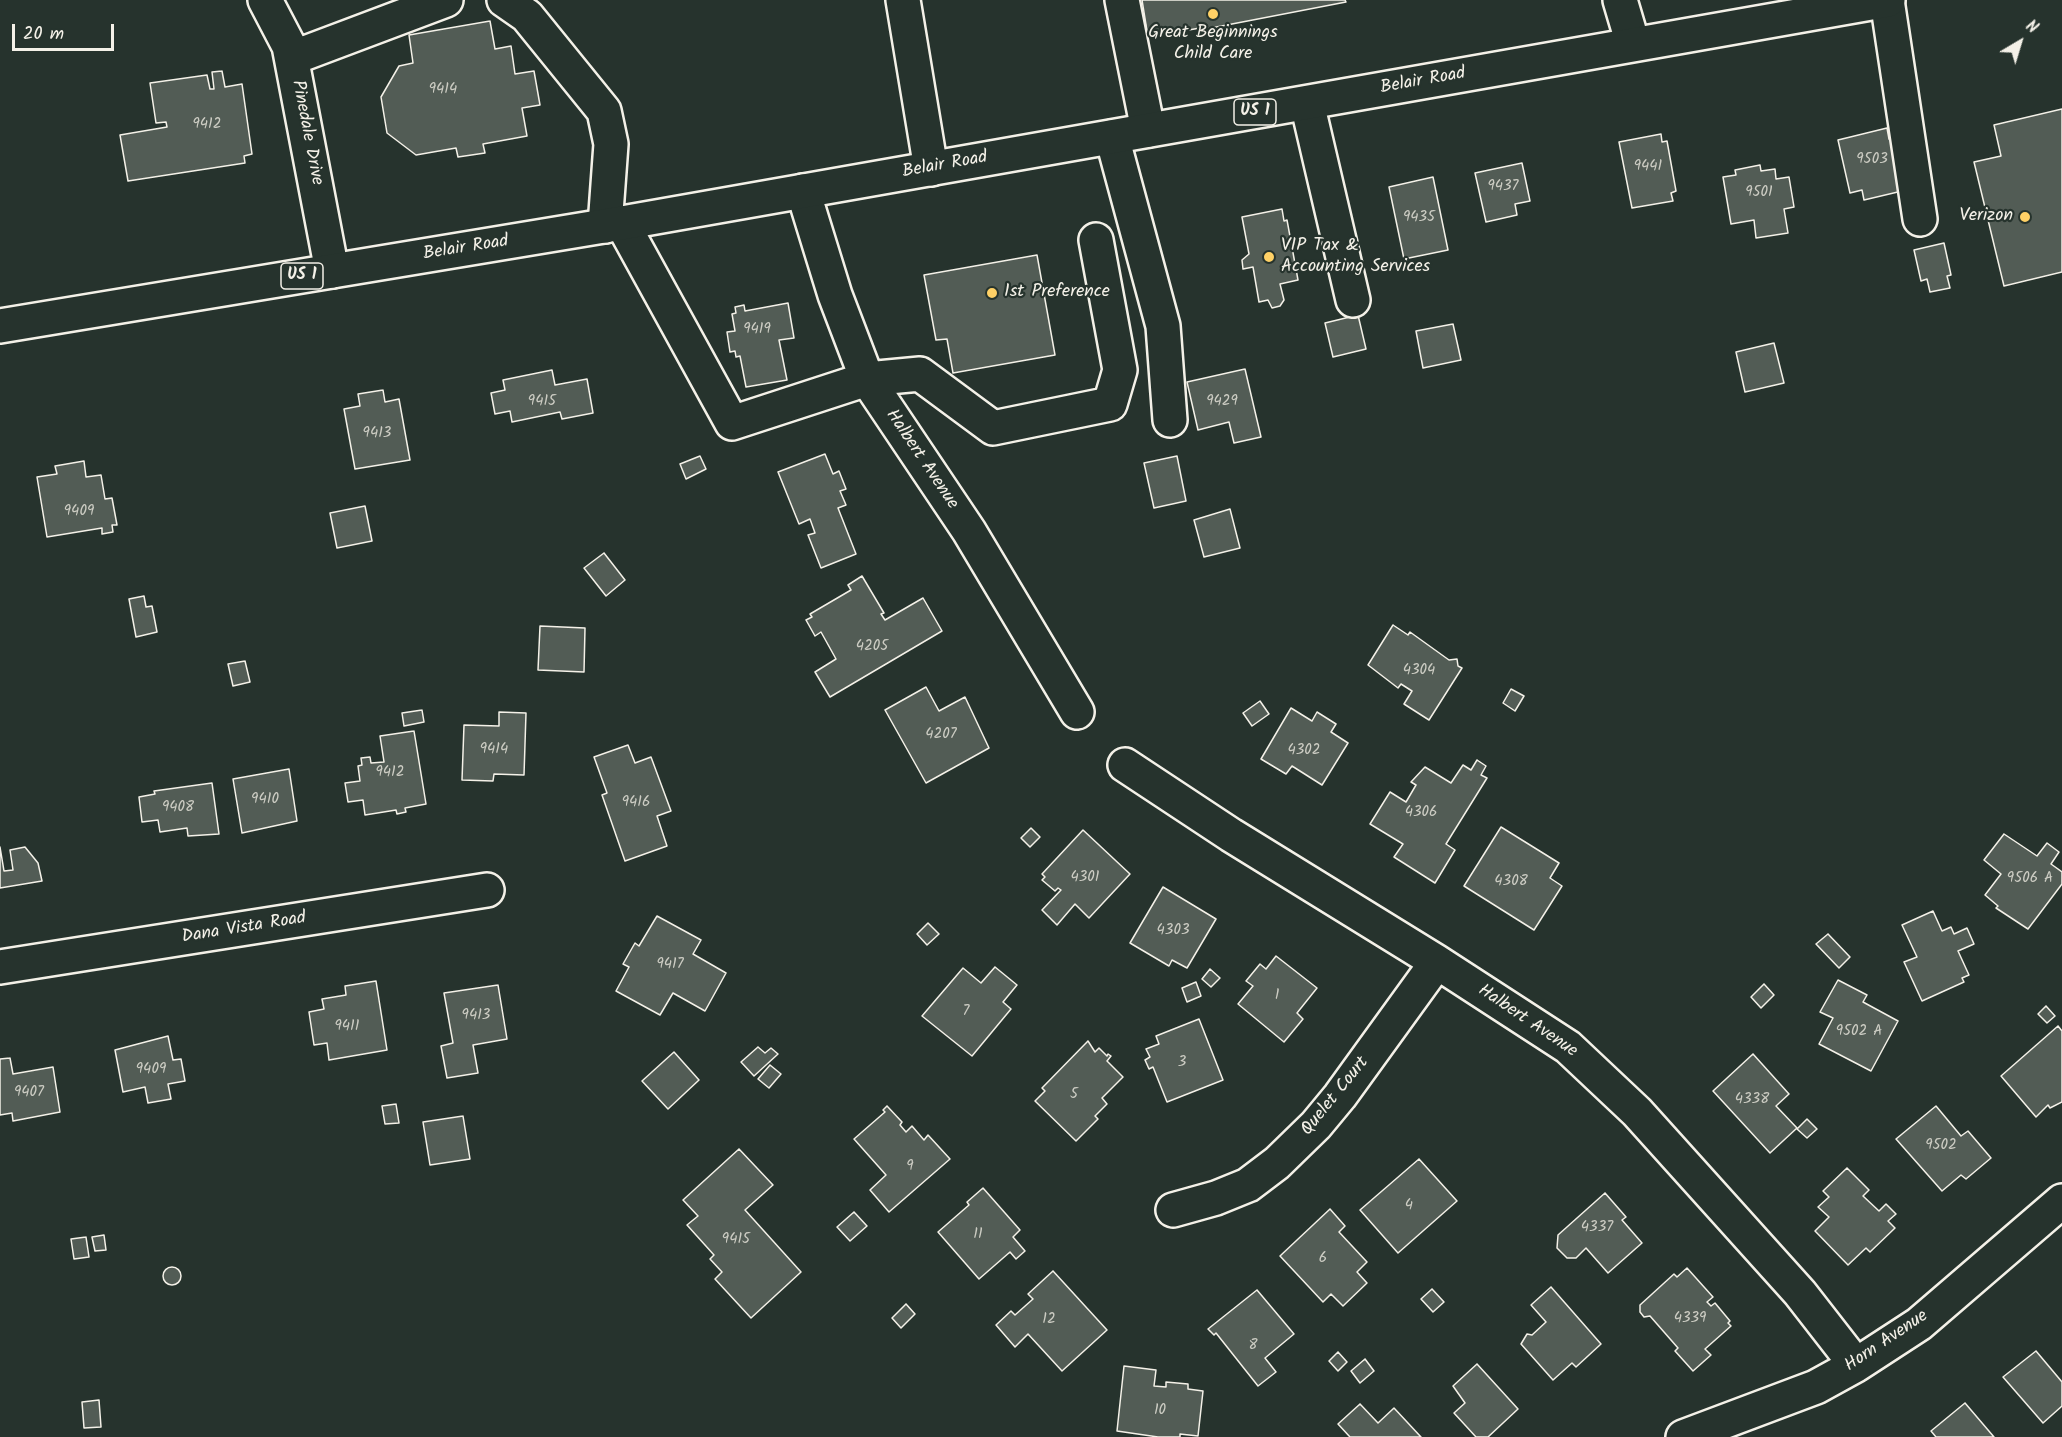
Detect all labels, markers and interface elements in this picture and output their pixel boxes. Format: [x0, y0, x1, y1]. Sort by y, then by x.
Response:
marker: Great Beginnings Child Care [1206, 7, 1220, 21]
scale bar [15, 12, 117, 50]
north arrow [1990, 12, 2050, 72]
text: N [2020, 14, 2043, 40]
text: 20 m [23, 20, 64, 49]
place label: Great Beginnings Child Care [1148, 23, 1278, 66]
street label: Belair Road [1379, 64, 1467, 100]
street label: Pinedale Drive [285, 79, 327, 187]
house number: 9414 [429, 81, 457, 99]
road number: US 1 [1234, 99, 1276, 125]
house number: 9412 [192, 116, 222, 134]
street label: Belair Road [901, 148, 989, 184]
house number: 9503 [1856, 151, 1888, 169]
house number: 9441 [1634, 158, 1662, 176]
house number: 9437 [1487, 178, 1519, 196]
house number: 9501 [1745, 184, 1773, 202]
place label: Verizon [1959, 206, 2013, 228]
house number: 9435 [1403, 209, 1435, 227]
marker: Verizon [2018, 210, 2032, 224]
street label: Belair Road [422, 232, 510, 266]
place label: VIP Tax & Accounting Services [1281, 236, 1430, 278]
marker: VIP Tax & Accounting Services [1262, 250, 1276, 264]
road number: US 1 [281, 263, 323, 289]
place label: 1st Preference [1004, 282, 1110, 304]
marker: 1st Preference [985, 286, 999, 300]
house number: 9419 [743, 321, 771, 339]
house number: 9415 [528, 393, 556, 411]
house number: 9429 [1206, 393, 1238, 411]
street label: Halbert Avenue [880, 406, 962, 514]
house number: 9413 [363, 425, 391, 443]
house number: 9409 [64, 503, 94, 521]
house number: 4205 [856, 638, 888, 656]
house number: 4304 [1403, 662, 1435, 680]
house number: 4207 [925, 726, 957, 744]
house number: 9414 [480, 741, 508, 759]
house number: 4302 [1287, 742, 1321, 760]
house number: 9412 [375, 764, 405, 782]
house number: 9410 [251, 791, 279, 809]
house number: 9416 [622, 794, 650, 812]
house number: 9408 [162, 799, 194, 817]
house number: 4306 [1405, 804, 1437, 822]
house number: 4301 [1070, 869, 1100, 887]
house number: 9506 A [2007, 870, 2053, 888]
house number: 4308 [1494, 873, 1528, 891]
street label: Dana Vista Road [180, 909, 308, 949]
house number: 4303 [1157, 922, 1189, 940]
house number: 9417 [656, 956, 684, 974]
street label: Halbert Avenue [1473, 981, 1581, 1063]
house number: 1 [1275, 987, 1279, 1005]
house number: 7 [963, 1003, 969, 1021]
house number: 9413 [462, 1007, 490, 1025]
house number: 9411 [334, 1018, 360, 1036]
house number: 9502 A [1836, 1023, 1882, 1041]
street label: Quelet Court [1298, 1053, 1374, 1141]
house number: 3 [1178, 1054, 1186, 1072]
house number: 9409 [136, 1061, 166, 1079]
house number: 9407 [14, 1084, 44, 1102]
house number: 5 [1070, 1086, 1078, 1104]
house number: 4338 [1735, 1091, 1769, 1109]
house number: 9502 [1925, 1137, 1957, 1155]
house number: 9 [906, 1158, 914, 1176]
house number: 4 [1405, 1197, 1413, 1215]
house number: 4337 [1581, 1219, 1613, 1237]
house number: 11 [973, 1226, 983, 1244]
house number: 9415 [722, 1231, 750, 1249]
house number: 6 [1319, 1250, 1327, 1268]
street label: Horn Avenue [1841, 1306, 1933, 1378]
house number: 4339 [1674, 1310, 1706, 1328]
house number: 12 [1042, 1311, 1056, 1329]
house number: 8 [1248, 1337, 1258, 1355]
house number: 10 [1154, 1402, 1166, 1420]

